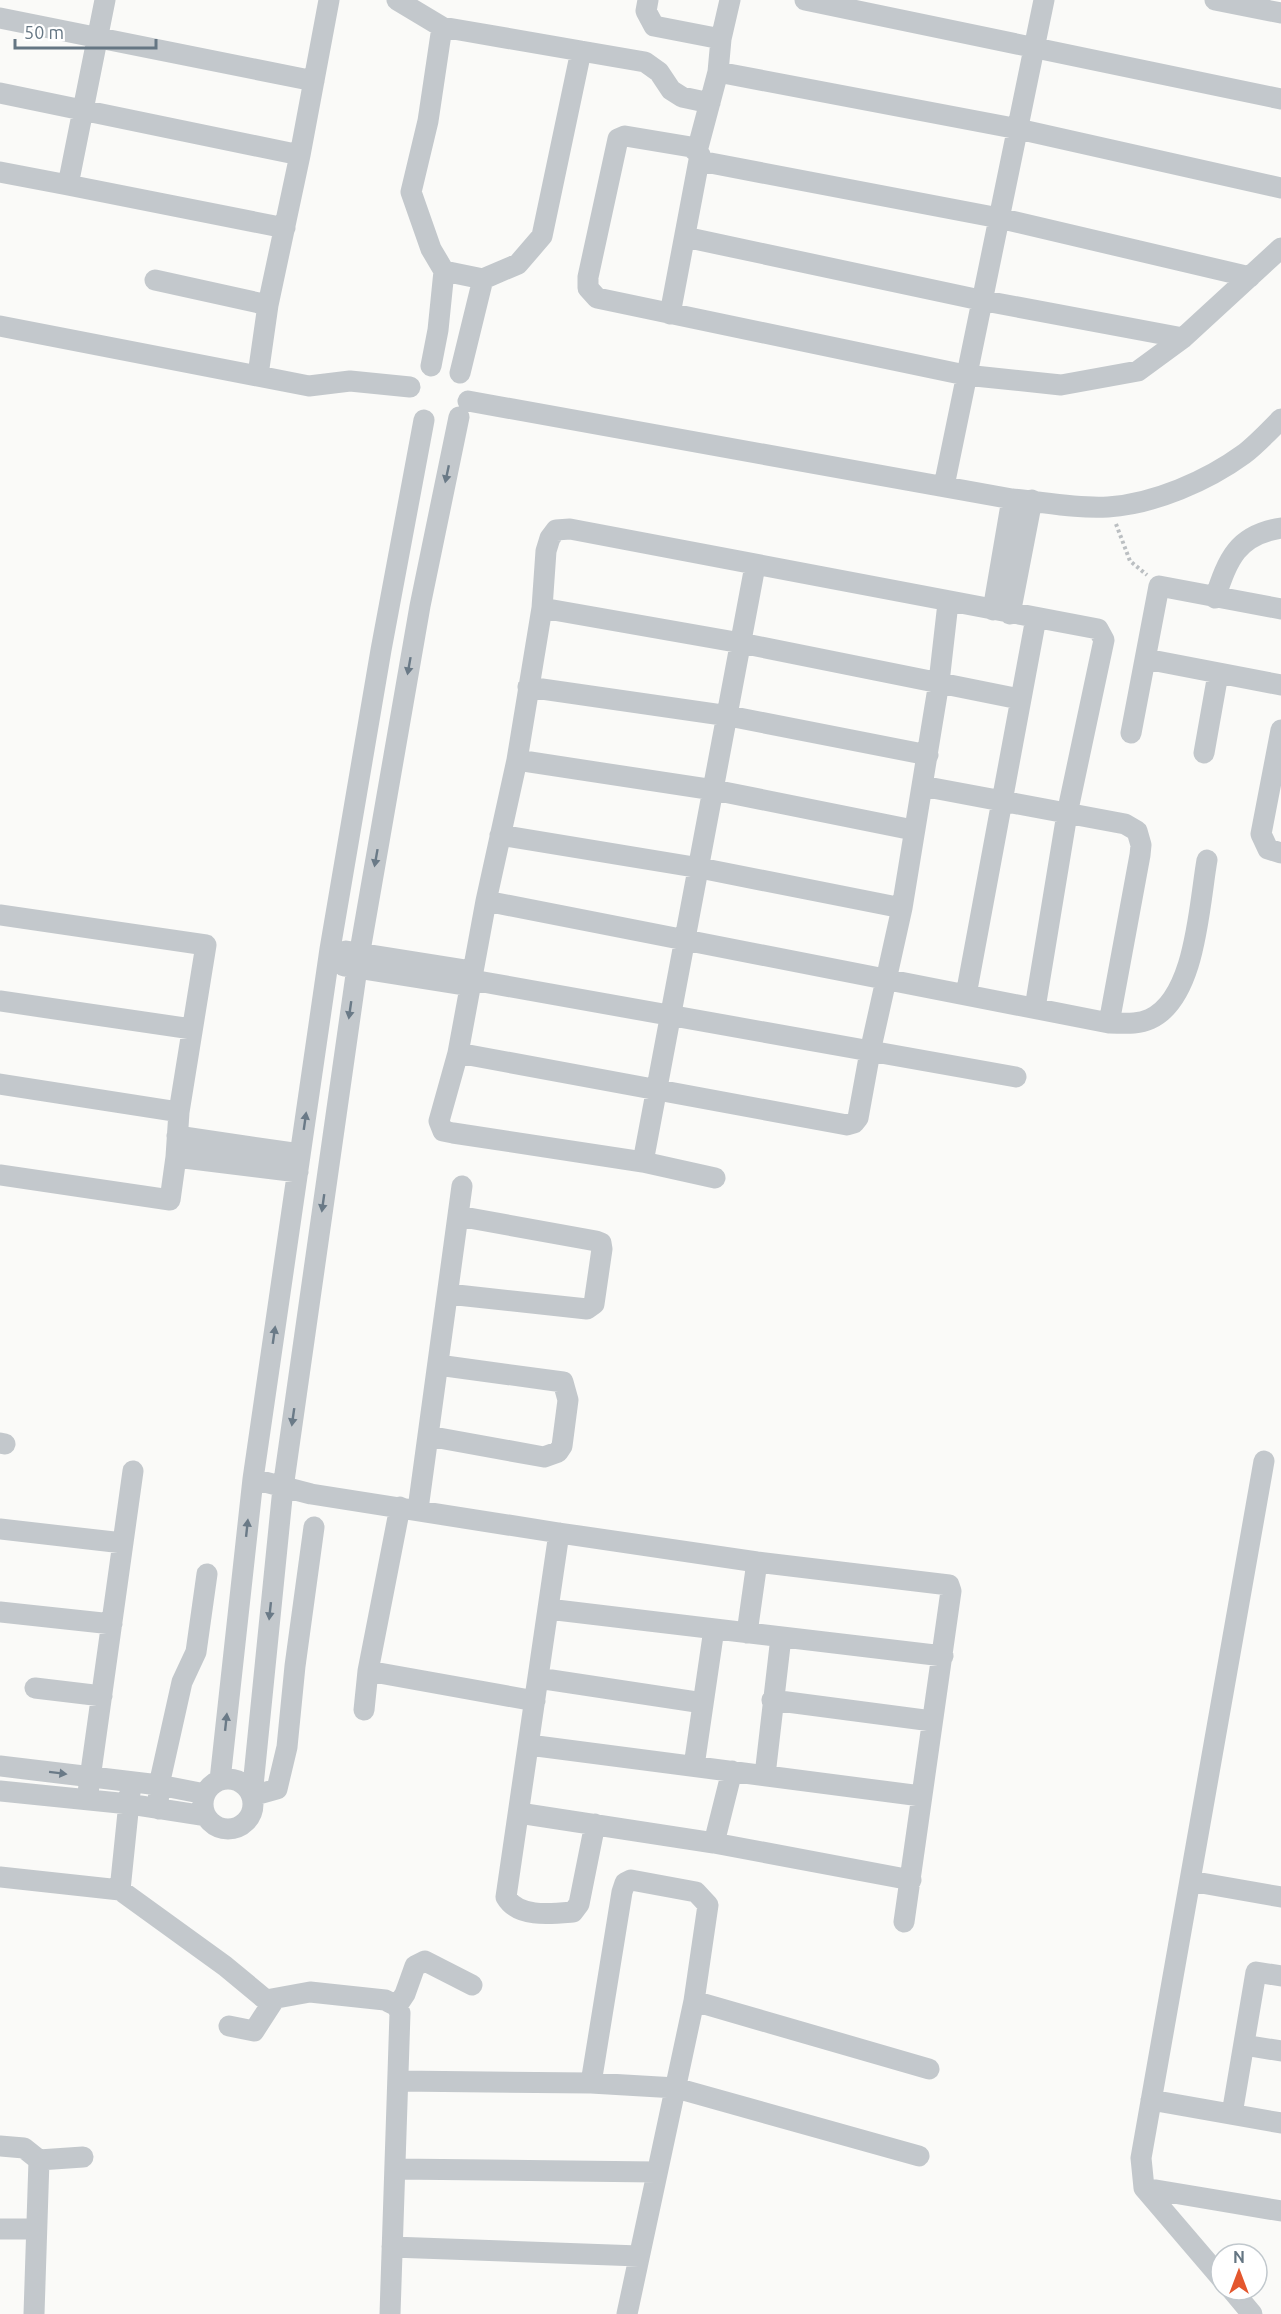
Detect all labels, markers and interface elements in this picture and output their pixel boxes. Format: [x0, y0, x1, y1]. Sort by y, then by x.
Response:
scale bar [15, 12, 156, 50]
text: 50 m [24, 22, 64, 42]
one-way arrow [442, 465, 451, 484]
one-way arrow [405, 656, 414, 675]
one-way arrow [371, 848, 380, 867]
one-way arrow [346, 1001, 355, 1020]
one-way arrow [300, 1112, 309, 1131]
one-way arrow [318, 1194, 328, 1213]
one-way arrow [269, 1326, 278, 1345]
one-way arrow [288, 1408, 297, 1427]
one-way arrow [243, 1519, 252, 1538]
one-way arrow [265, 1602, 275, 1621]
one-way arrow [221, 1713, 231, 1732]
one-way arrow [49, 1769, 68, 1778]
north arrow [1209, 2242, 1269, 2302]
text: N [1233, 2248, 1245, 2266]

